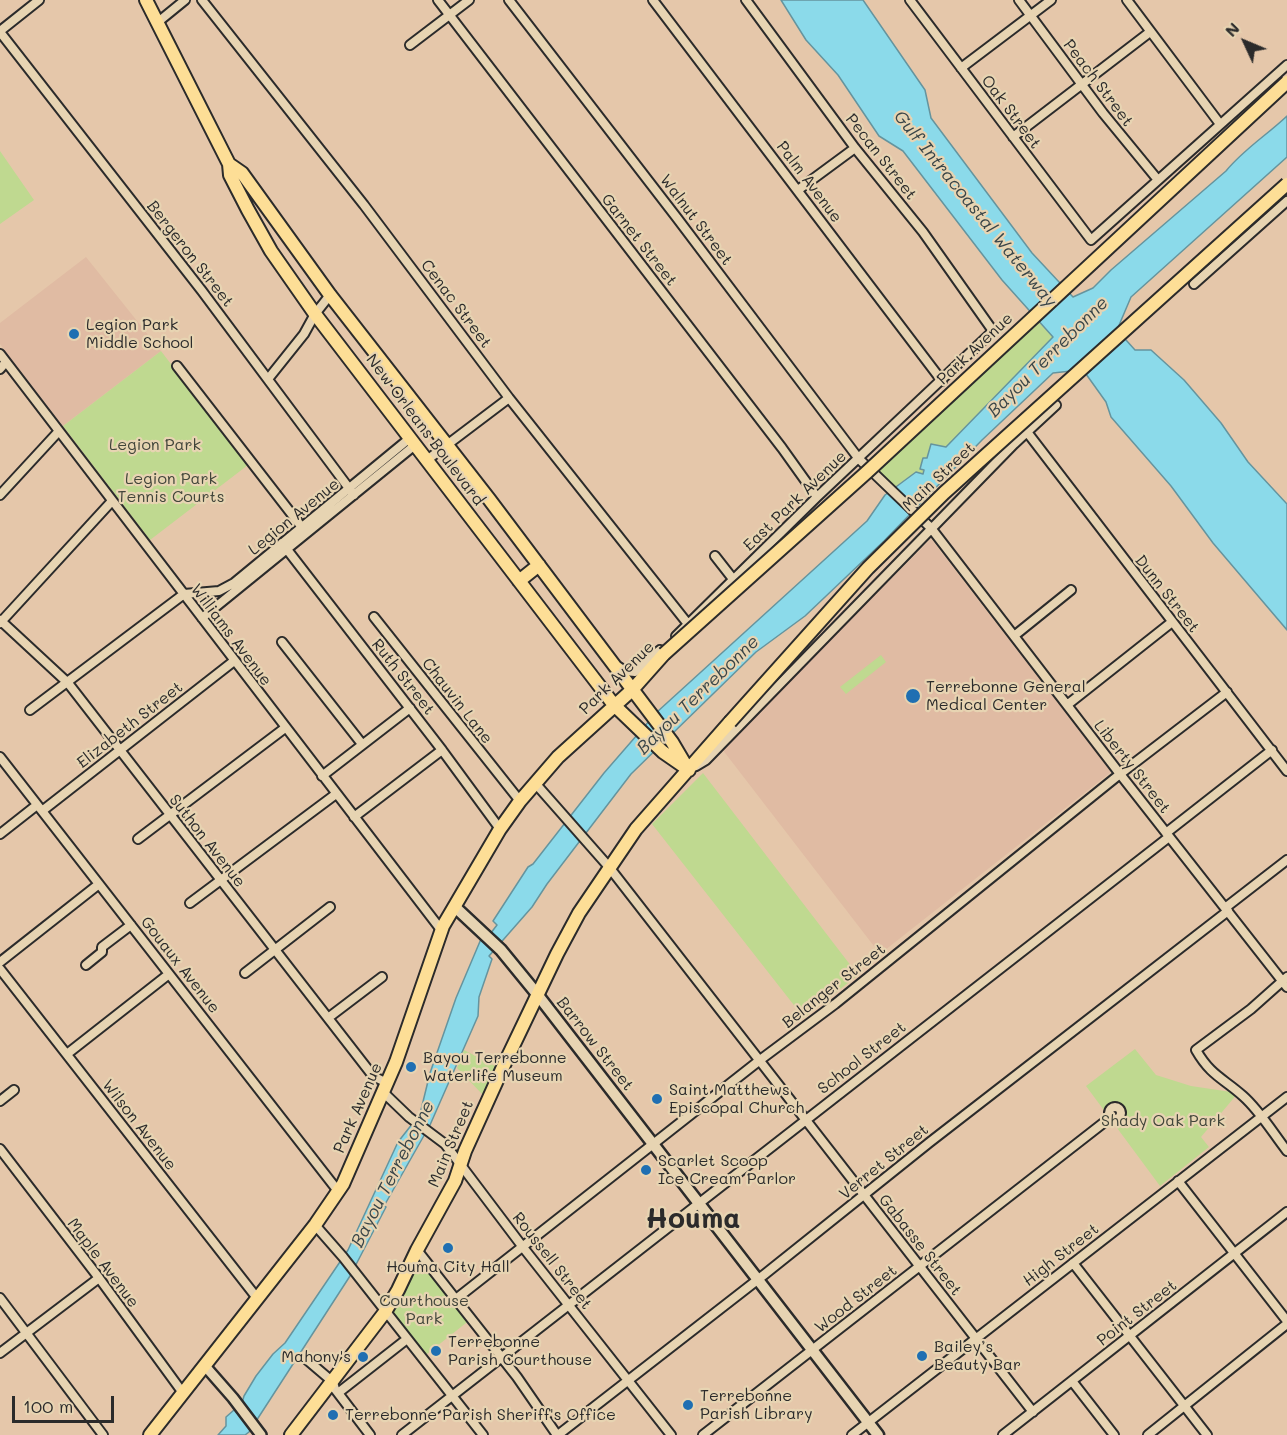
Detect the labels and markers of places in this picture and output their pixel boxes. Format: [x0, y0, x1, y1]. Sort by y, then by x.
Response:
place label: Legion Park Middle School [86, 315, 193, 353]
marker: Legion Park Middle School [67, 327, 81, 341]
place label: Terrebonne General Medical Center [926, 677, 1086, 715]
marker: Terrebonne General Medical Center [904, 687, 922, 705]
place label: Bayou Terrebonne Waterlife Museum [423, 1048, 567, 1086]
marker: Bayou Terrebonne Waterlife Museum [404, 1060, 418, 1074]
place label: Saint Matthews Episcopal Church [669, 1080, 804, 1118]
marker: Saint Matthews Episcopal Church [650, 1092, 664, 1106]
place label: Scarlet Scoop Ice Cream Parlor [658, 1151, 796, 1189]
marker: Scarlet Scoop Ice Cream Parlor [639, 1163, 653, 1177]
marker: Houma City Hall [441, 1241, 455, 1255]
place label: Houma City Hall [386, 1257, 510, 1277]
place label: Terrebonne Parish Courthouse [448, 1332, 592, 1370]
place label: Bailey’s Beauty Bar [934, 1337, 1021, 1375]
marker: Terrebonne Parish Courthouse [429, 1344, 443, 1358]
place label: Mahony's [281, 1347, 351, 1367]
marker: Bailey’s Beauty Bar [915, 1349, 929, 1363]
marker: Mahony's [356, 1350, 370, 1364]
place label: Terrebonne Parish Library [700, 1386, 812, 1424]
marker: Terrebonne Parish Library [681, 1398, 695, 1412]
place label: Terrebonne Parish Sheriff's Office [345, 1405, 616, 1425]
marker: Terrebonne Parish Sheriff's Office [326, 1408, 340, 1422]

